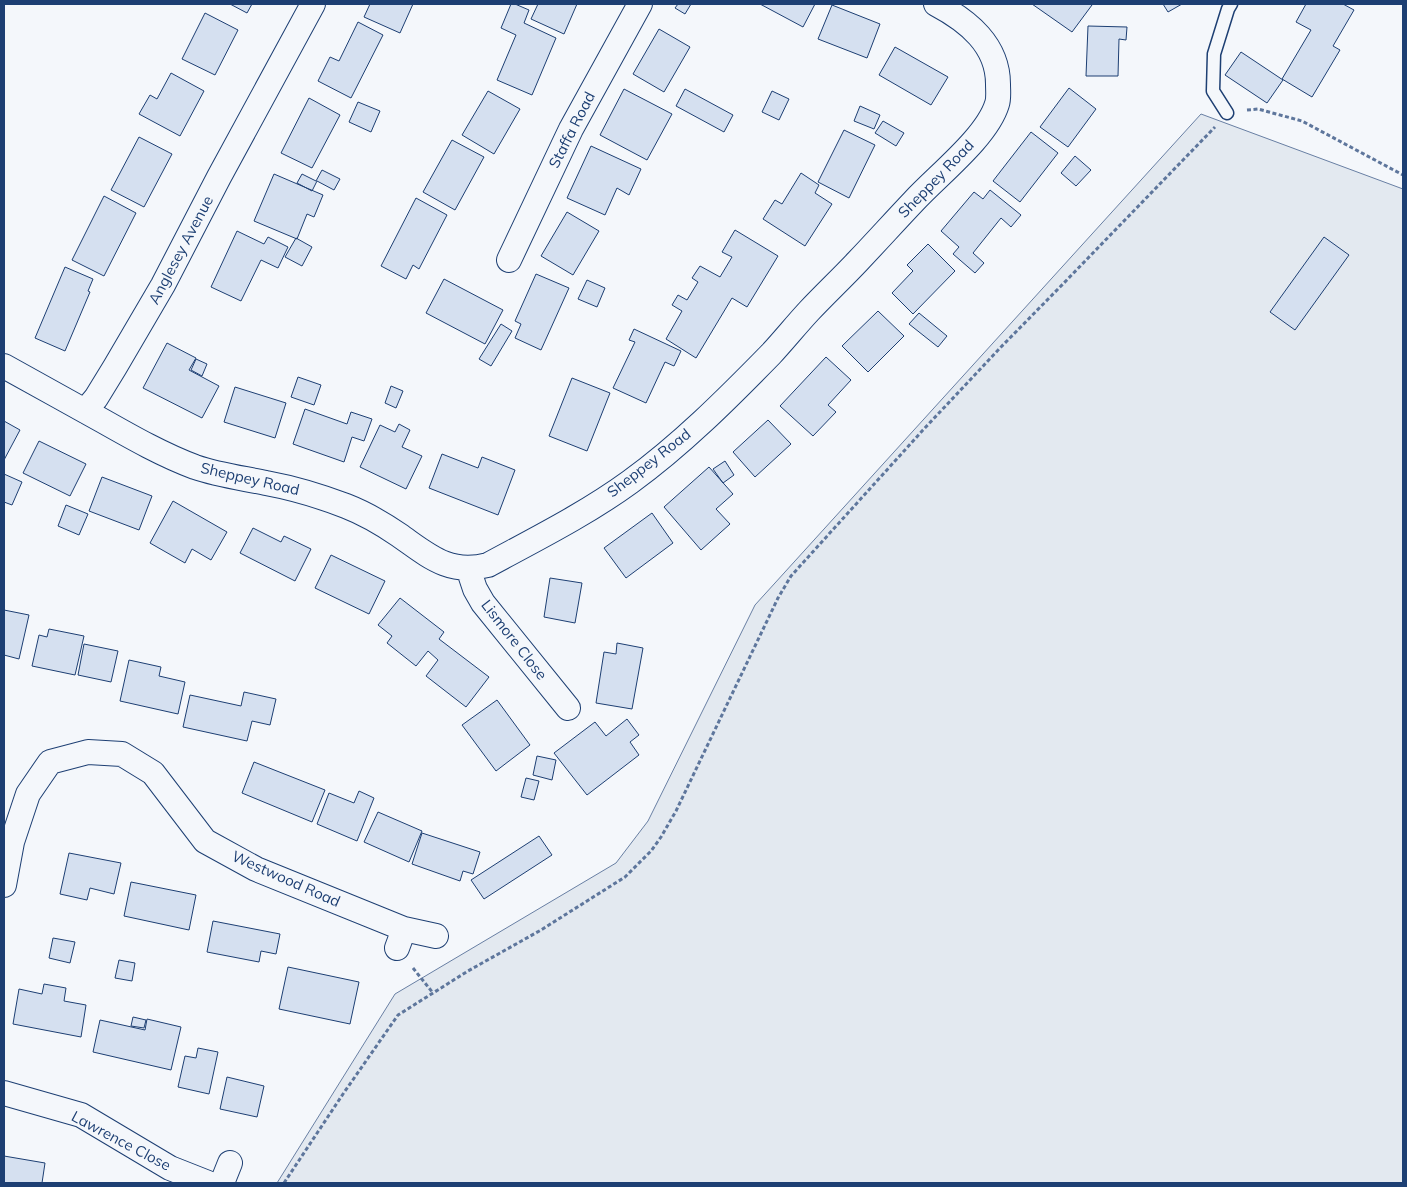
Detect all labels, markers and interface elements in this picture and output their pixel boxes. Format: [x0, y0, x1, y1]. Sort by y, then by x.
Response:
street label: Staffa Road [544, 88, 599, 171]
street label: Sheppey Road [894, 136, 978, 222]
street label: Anglesey Avenue [144, 192, 217, 307]
street label: Sheppey Road [603, 424, 694, 501]
street label: Sheppey Road [199, 458, 301, 499]
street label: Lismore Close [477, 596, 552, 684]
street label: Westwood Road [229, 846, 343, 911]
street label: Lawrence Close [68, 1106, 174, 1175]

